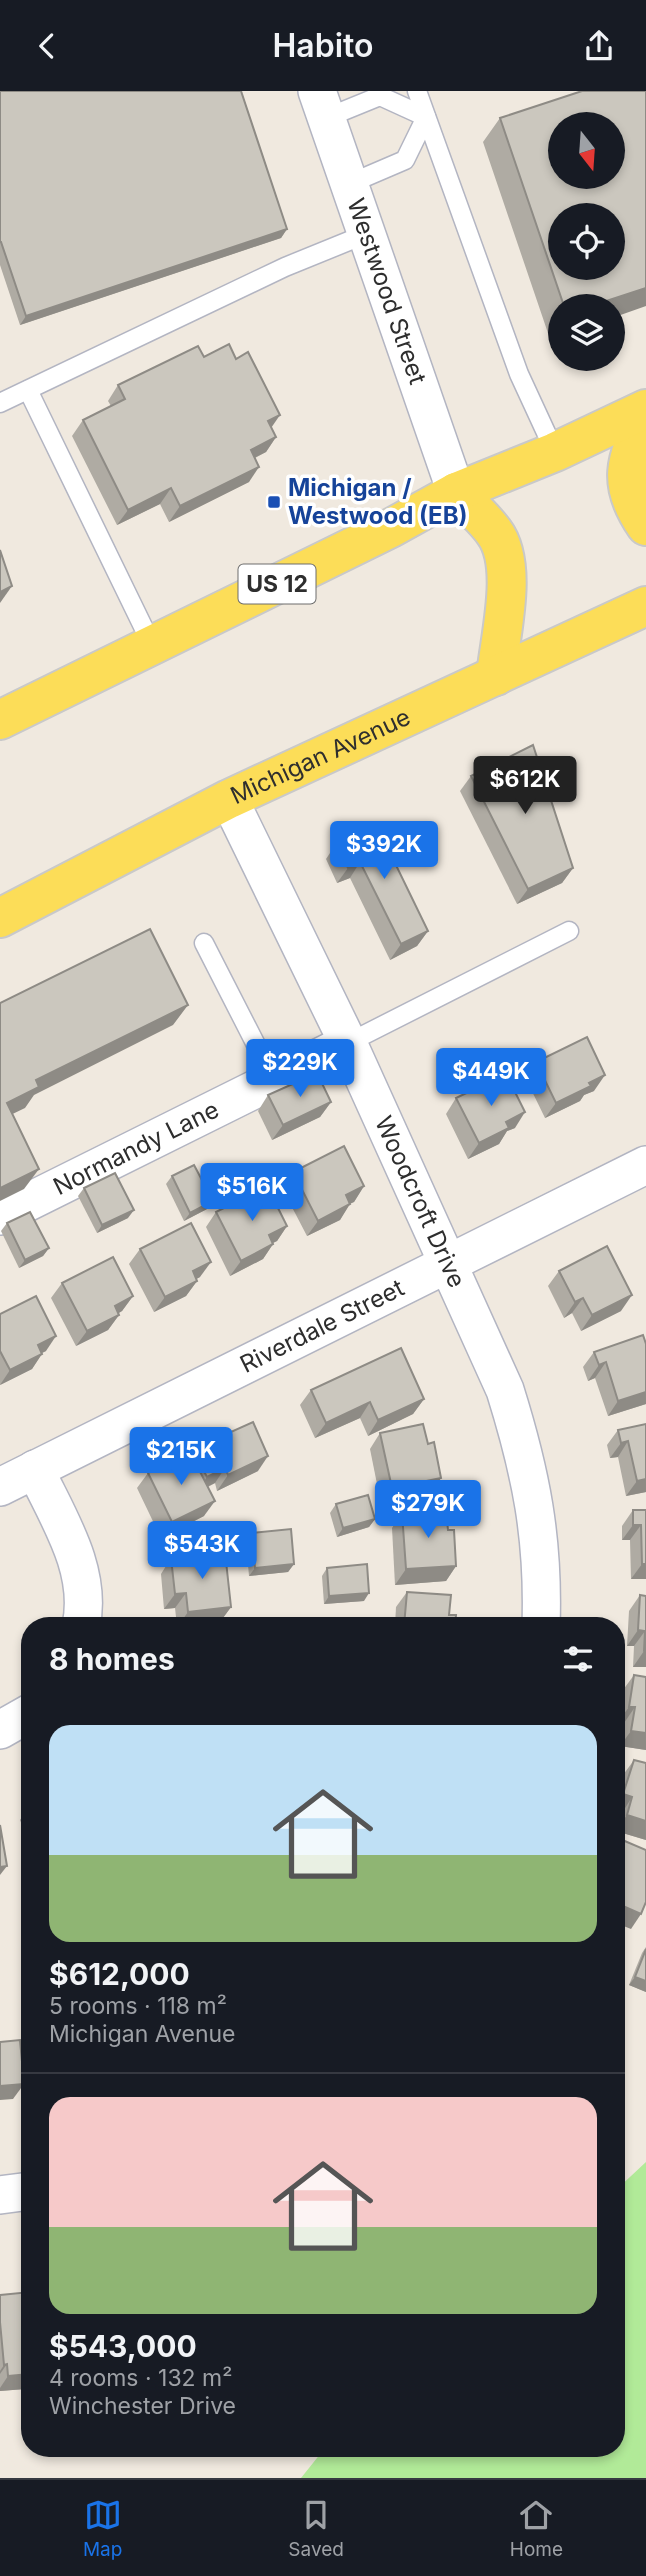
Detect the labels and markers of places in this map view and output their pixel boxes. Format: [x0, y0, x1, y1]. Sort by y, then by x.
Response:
place label: Michigan / Westwood (EB) [288, 473, 468, 530]
marker: Michigan / Westwood (EB) [266, 494, 282, 510]
pin: $612K [476, 757, 574, 816]
pin: $392K [335, 821, 433, 881]
pin: $229K [251, 1039, 349, 1099]
pin: $449K [442, 1049, 540, 1108]
pin: $516K [203, 1163, 301, 1223]
pin: $215K [132, 1427, 230, 1487]
pin: $279K [379, 1481, 477, 1540]
pin: $543K [153, 1521, 251, 1581]

